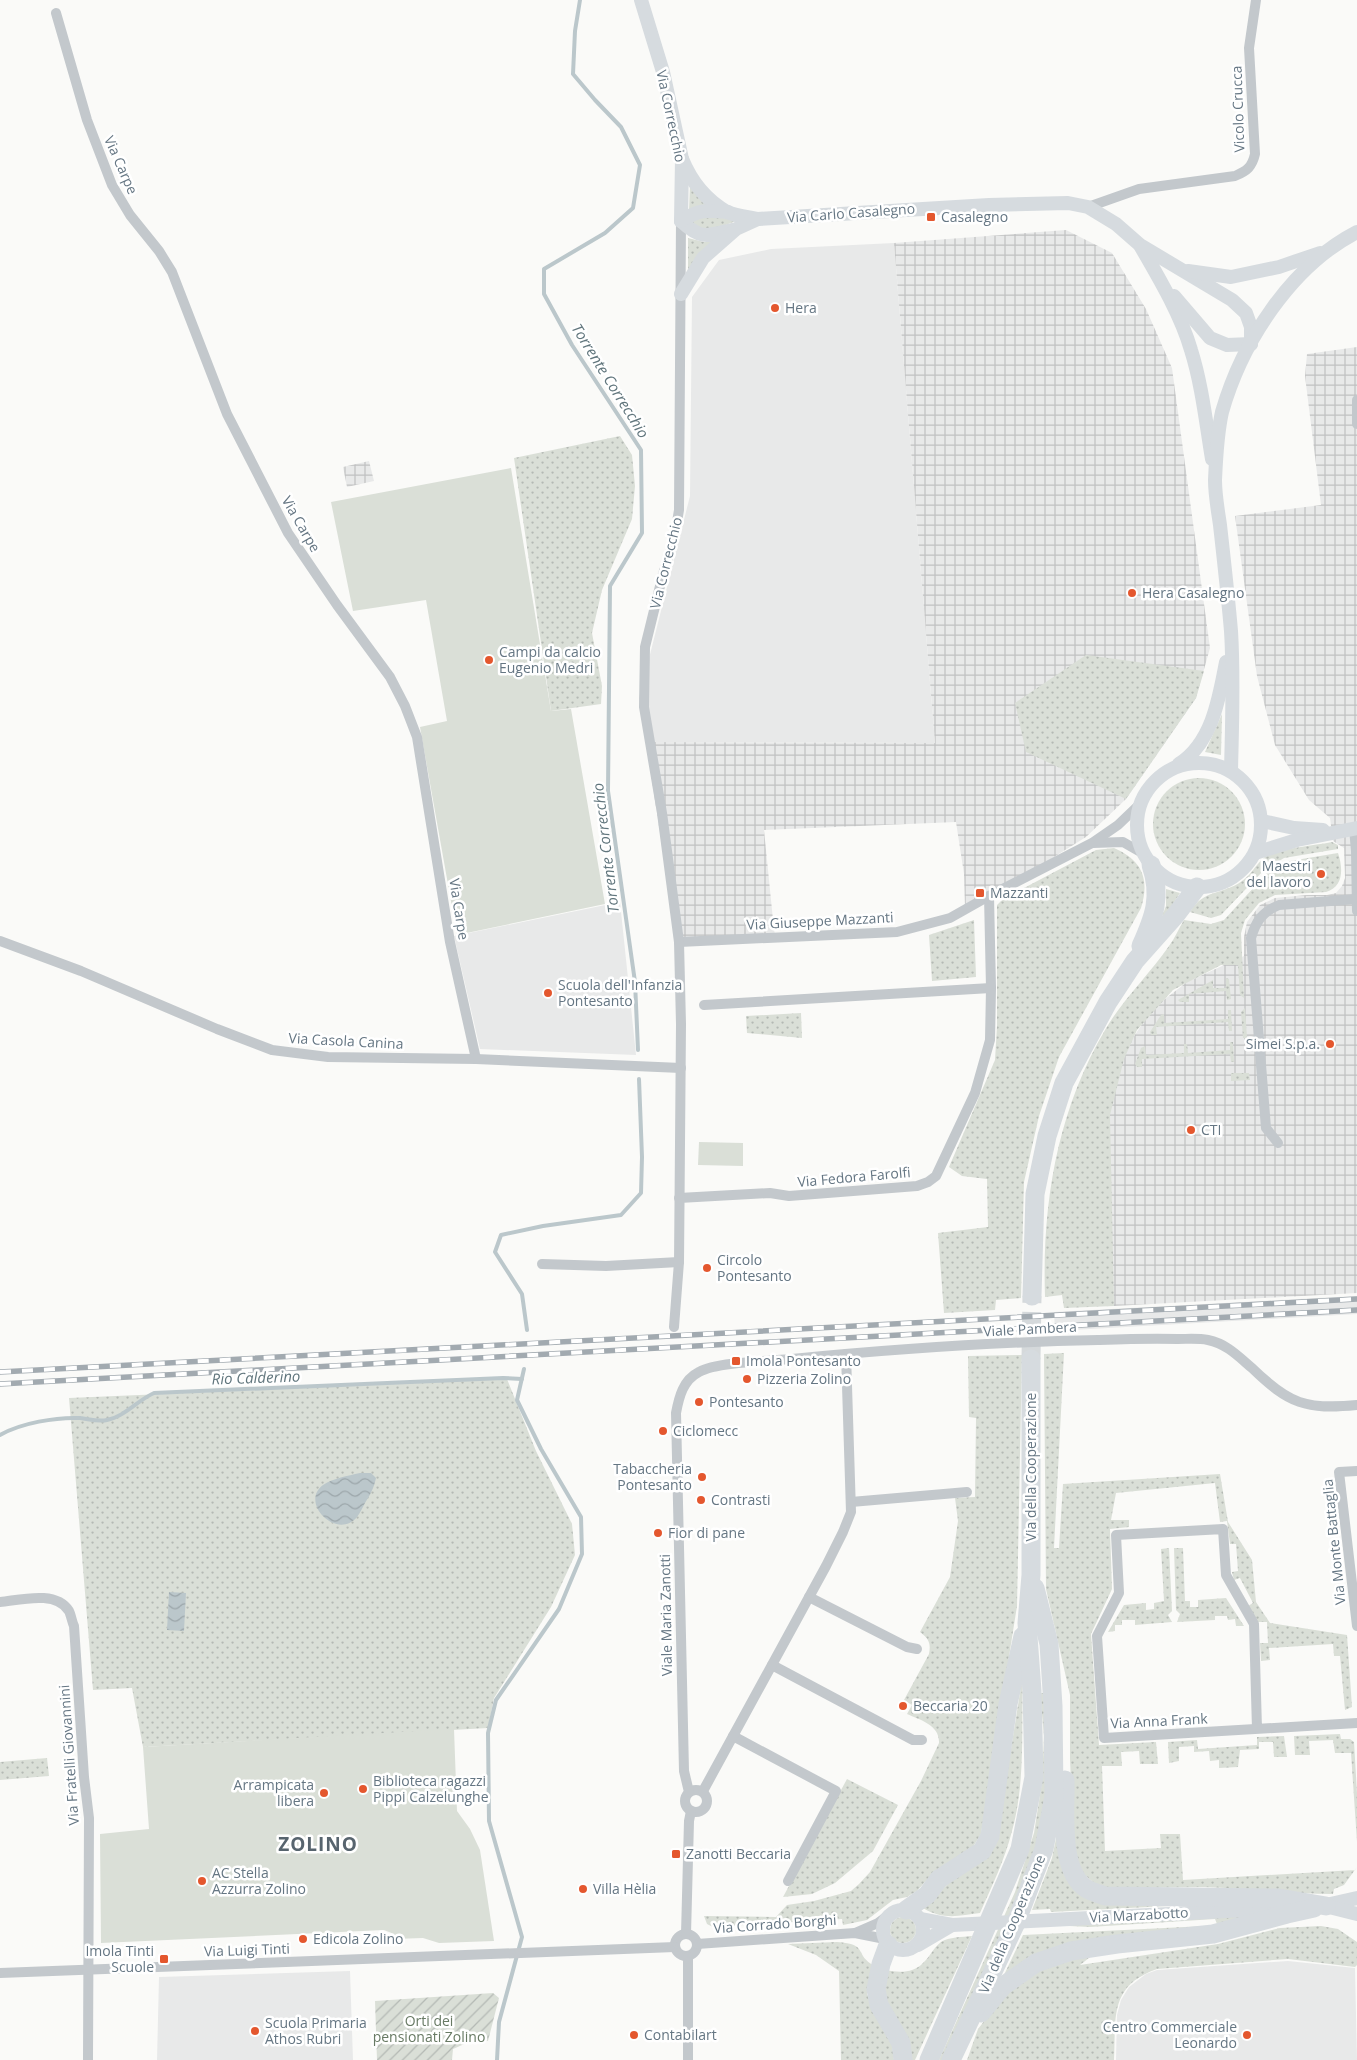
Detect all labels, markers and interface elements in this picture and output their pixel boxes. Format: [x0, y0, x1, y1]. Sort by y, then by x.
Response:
street label: Vicolo Crucca [1226, 65, 1249, 153]
street label: Via Correcchio [652, 68, 691, 164]
street label: Via Carpe [100, 133, 143, 197]
street label: Via Carlo Casalegno [786, 199, 916, 226]
place label: Casalegno [941, 207, 1008, 226]
marker: Casalegno [925, 211, 937, 223]
place label: Hera [785, 298, 817, 317]
marker: Hera [769, 302, 781, 314]
water label: Torrente Correcchio [568, 320, 654, 441]
street label: Via Carpe [278, 492, 325, 555]
street label: Via Correcchio [645, 515, 686, 611]
place label: Hera Casalegno [1142, 583, 1244, 602]
marker: Hera Casalegno [1126, 587, 1138, 599]
place label: Campi da calcio Eugenio Medri [499, 642, 601, 677]
marker: Campi da calcio Eugenio Medri [483, 654, 495, 666]
water label: Torrente Correcchio [587, 782, 623, 914]
place label: Maestri del lavoro [1247, 856, 1311, 891]
marker: Maestri del lavoro [1315, 868, 1327, 880]
street label: Via Carpe [445, 877, 474, 941]
place label: Mazzanti [990, 883, 1048, 902]
marker: Mazzanti [974, 887, 986, 899]
street label: Via Giuseppe Mazzanti [746, 907, 894, 934]
place label: Scuola dell'Infanzia Pontesanto [558, 975, 682, 1010]
marker: Scuola dell'Infanzia Pontesanto [542, 987, 554, 999]
street label: Via Casola Canina [288, 1028, 404, 1053]
place label: Simei S.p.a. [1246, 1034, 1320, 1053]
marker: Simei S.p.a. [1324, 1038, 1336, 1050]
place label: CTI [1201, 1120, 1221, 1139]
marker: CTI [1185, 1124, 1197, 1136]
street label: Via Fedora Farolfi [797, 1162, 911, 1191]
place label: Circolo Pontesanto [717, 1250, 792, 1285]
marker: Circolo Pontesanto [701, 1262, 713, 1274]
street label: Viale Pambera [983, 1317, 1077, 1340]
place label: Imola Pontesanto [746, 1351, 861, 1370]
marker: Imola Pontesanto [730, 1355, 742, 1367]
water label: Rio Calderino [211, 1365, 301, 1389]
place label: Pizzeria Zolino [757, 1369, 851, 1388]
marker: Pizzeria Zolino [741, 1373, 753, 1385]
place label: Pontesanto [709, 1392, 784, 1411]
street label: Via della Cooperazione [1021, 1392, 1040, 1541]
marker: Pontesanto [693, 1396, 705, 1408]
place label: Ciclomecc [673, 1421, 739, 1440]
marker: Ciclomecc [657, 1425, 669, 1437]
place label: Tabaccheria Pontesanto [613, 1459, 692, 1494]
marker: Tabaccheria Pontesanto [696, 1471, 708, 1483]
street label: Via Monte Battaglia [1317, 1478, 1350, 1606]
place label: Contrasti [711, 1490, 771, 1509]
marker: Contrasti [695, 1494, 707, 1506]
place label: Fior di pane [668, 1523, 745, 1542]
marker: Fior di pane [652, 1527, 664, 1539]
street label: Viale Maria Zanotti [655, 1554, 676, 1676]
street label: Via Fratelli Giovannini [54, 1684, 83, 1826]
place label: Beccaria 20 [913, 1696, 988, 1715]
marker: Beccaria 20 [897, 1700, 909, 1712]
street label: Via Anna Frank [1110, 1708, 1209, 1733]
place label: Biblioteca ragazzi Pippi Calzelunghe [373, 1771, 489, 1806]
place label: Arrampicata libera [234, 1775, 314, 1810]
marker: Biblioteca ragazzi Pippi Calzelunghe [357, 1783, 369, 1795]
marker: Arrampicata libera [318, 1787, 330, 1799]
district label: ZOLINO [278, 1831, 358, 1857]
place label: Zanotti Beccaria [686, 1844, 791, 1863]
marker: Zanotti Beccaria [670, 1848, 682, 1860]
street label: Via della Cooperazione [974, 1851, 1049, 1996]
place label: AC Stella Azzurra Zolino [212, 1863, 306, 1898]
marker: AC Stella Azzurra Zolino [196, 1875, 208, 1887]
place label: Villa Hèlia [593, 1879, 656, 1898]
marker: Villa Hèlia [577, 1883, 589, 1895]
street label: Via Marzabotto [1089, 1902, 1189, 1927]
street label: Via Corrado Borghi [713, 1910, 837, 1937]
place label: Edicola Zolino [313, 1929, 403, 1948]
marker: Edicola Zolino [297, 1933, 309, 1945]
street label: Via Luigi Tinti [204, 1939, 290, 1960]
place label: Imola Tinti Scuole [85, 1941, 154, 1976]
marker: Imola Tinti Scuole [158, 1953, 170, 1965]
park label: Orti dei pensionati Zolino [373, 2011, 485, 2046]
place label: Scuola Primaria Athos Rubri [265, 2013, 367, 2048]
place label: Centro Commerciale Leonardo [1103, 2017, 1237, 2052]
marker: Scuola Primaria Athos Rubri [249, 2025, 261, 2037]
place label: Contabilart [644, 2025, 717, 2044]
marker: Contabilart [628, 2029, 640, 2041]
marker: Centro Commerciale Leonardo [1241, 2029, 1253, 2041]

